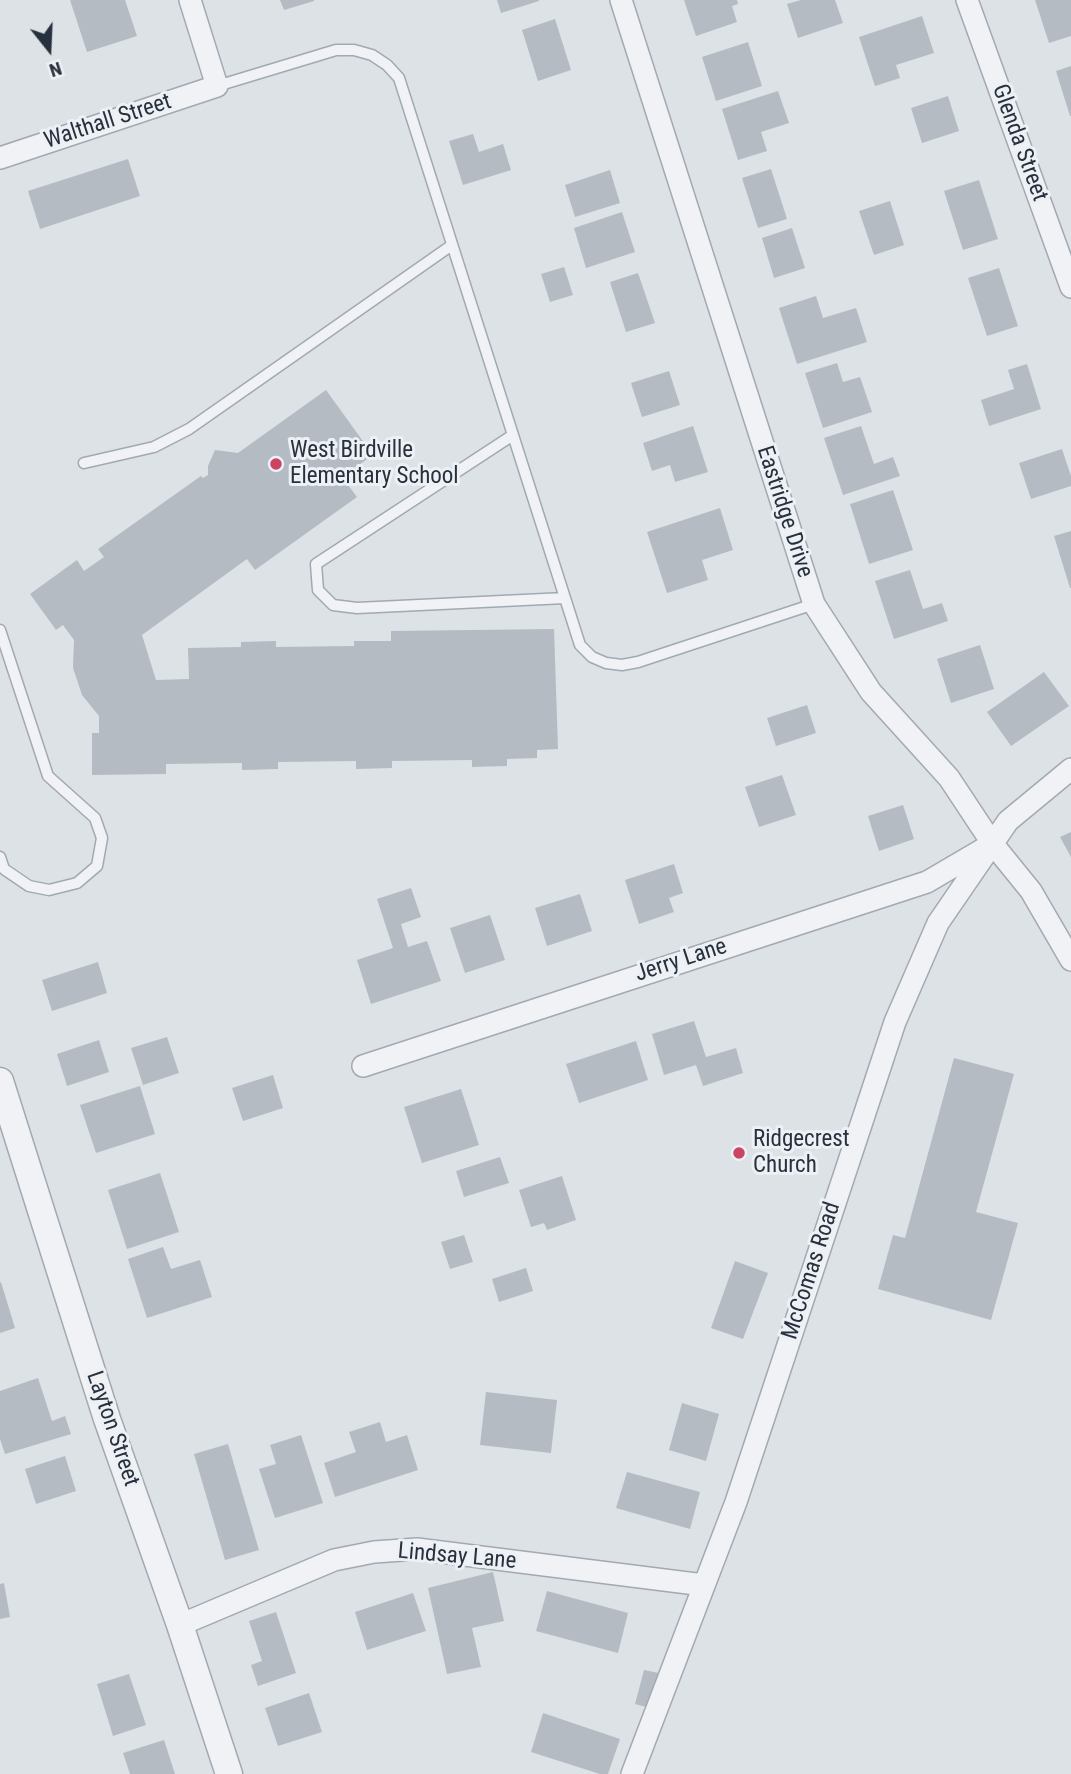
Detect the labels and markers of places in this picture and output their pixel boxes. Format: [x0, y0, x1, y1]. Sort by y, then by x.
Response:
place label: West Birdville Elementary School [290, 437, 459, 491]
marker: West Birdville Elementary School [268, 456, 284, 472]
place label: Ridgecrest Church [753, 1126, 850, 1180]
marker: Ridgecrest Church [731, 1145, 747, 1161]

